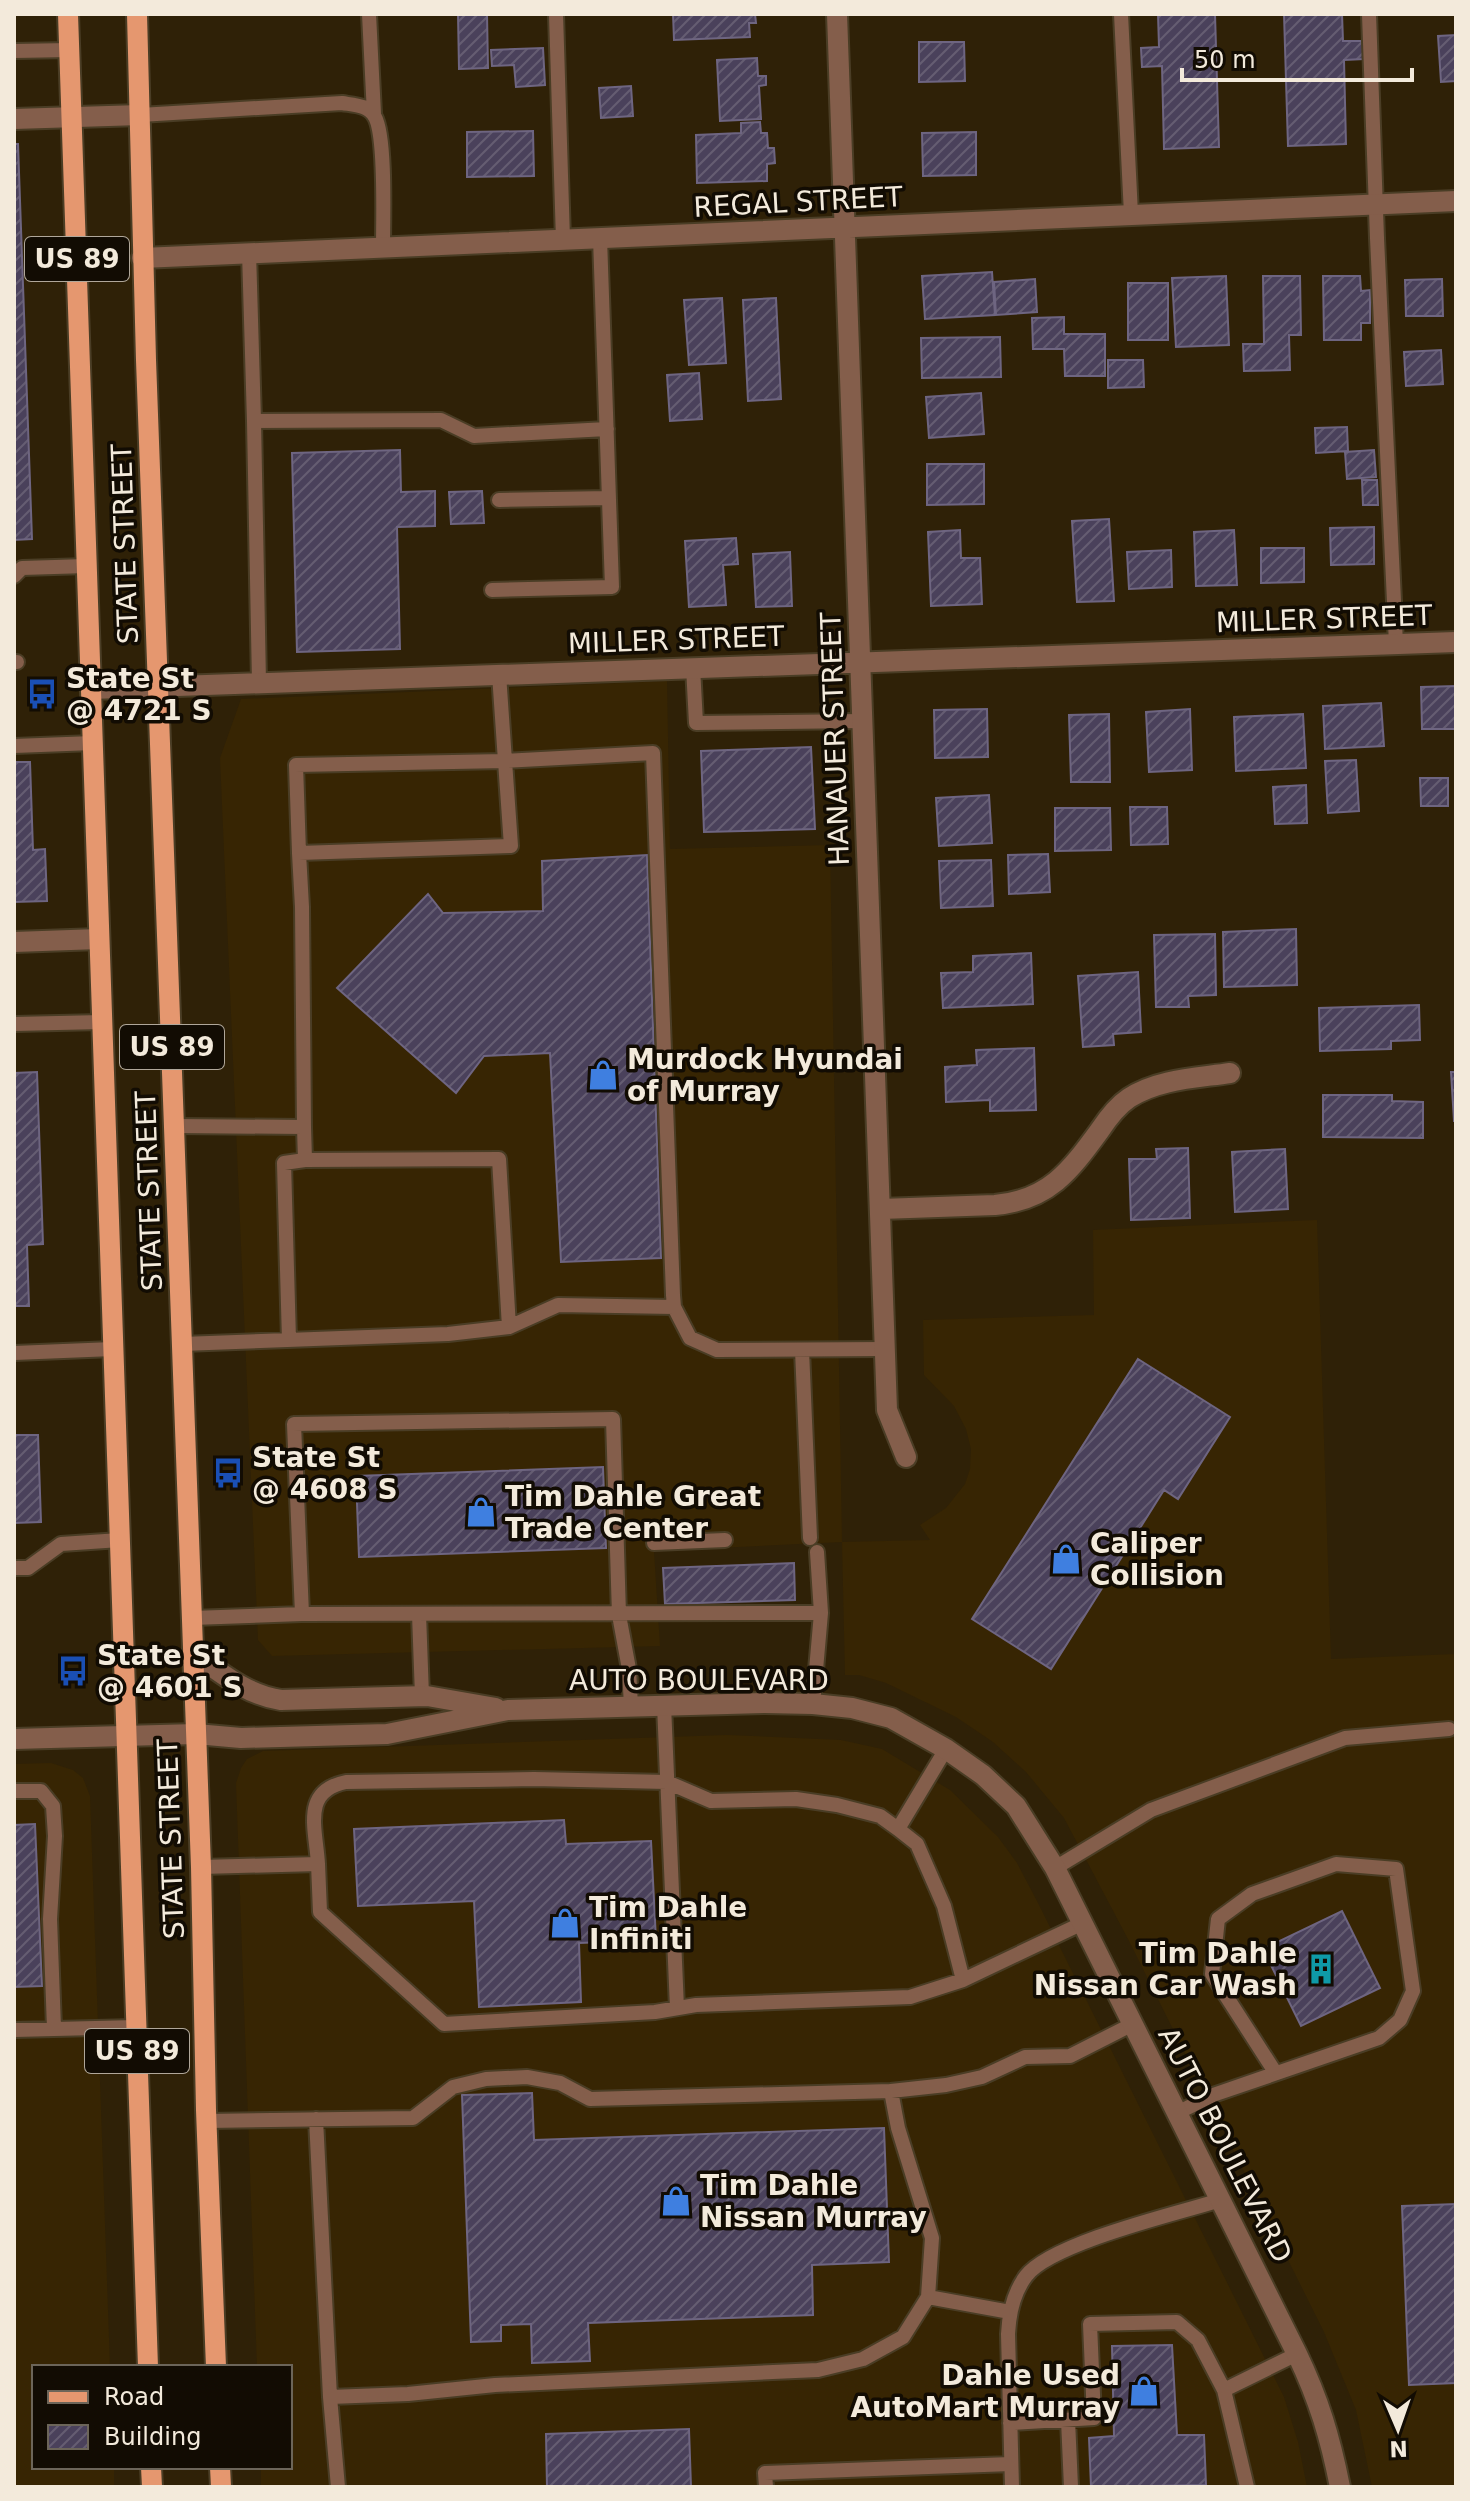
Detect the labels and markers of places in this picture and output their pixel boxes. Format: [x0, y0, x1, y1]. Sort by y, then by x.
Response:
place label: State St @ 4721 S [66, 662, 212, 727]
bus stop icon: State St @ 4721 S [25, 677, 59, 711]
place label: Murdock Hyundai of Murray [627, 1043, 903, 1108]
shop icon: Murdock Hyundai of Murray [586, 1058, 620, 1092]
place label: State St @ 4608 S [252, 1441, 398, 1506]
bus stop icon: State St @ 4608 S [211, 1456, 245, 1490]
place label: Tim Dahle Great Trade Center [505, 1480, 761, 1545]
shop icon: Tim Dahle Great Trade Center [464, 1495, 498, 1529]
place label: Caliper Collision [1090, 1527, 1224, 1592]
shop icon: Caliper Collision [1049, 1542, 1083, 1576]
place label: State St @ 4601 S [97, 1639, 243, 1704]
bus stop icon: State St @ 4601 S [56, 1654, 90, 1688]
place label: Tim Dahle Infiniti [589, 1891, 747, 1956]
shop icon: Tim Dahle Infiniti [548, 1906, 582, 1940]
place label: Tim Dahle Nissan Car Wash [1034, 1937, 1297, 2002]
building icon: Tim Dahle Nissan Car Wash [1304, 1952, 1338, 1986]
place label: Tim Dahle Nissan Murray [700, 2169, 927, 2234]
shop icon: Tim Dahle Nissan Murray [659, 2184, 693, 2218]
place label: Dahle Used AutoMart Murray [850, 2359, 1120, 2424]
shop icon: Dahle Used AutoMart Murray [1127, 2374, 1161, 2408]

